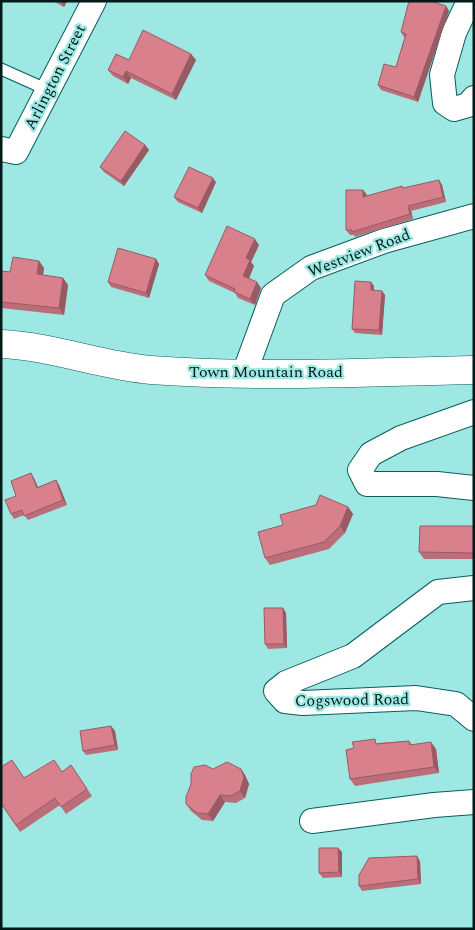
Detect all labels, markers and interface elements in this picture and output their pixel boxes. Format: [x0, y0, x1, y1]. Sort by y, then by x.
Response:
street label: Arlington Street [18, 20, 92, 134]
street label: Westview Road [304, 222, 414, 284]
street label: Town Mountain Road [189, 360, 343, 384]
street label: Cogswood Road [295, 687, 409, 713]

